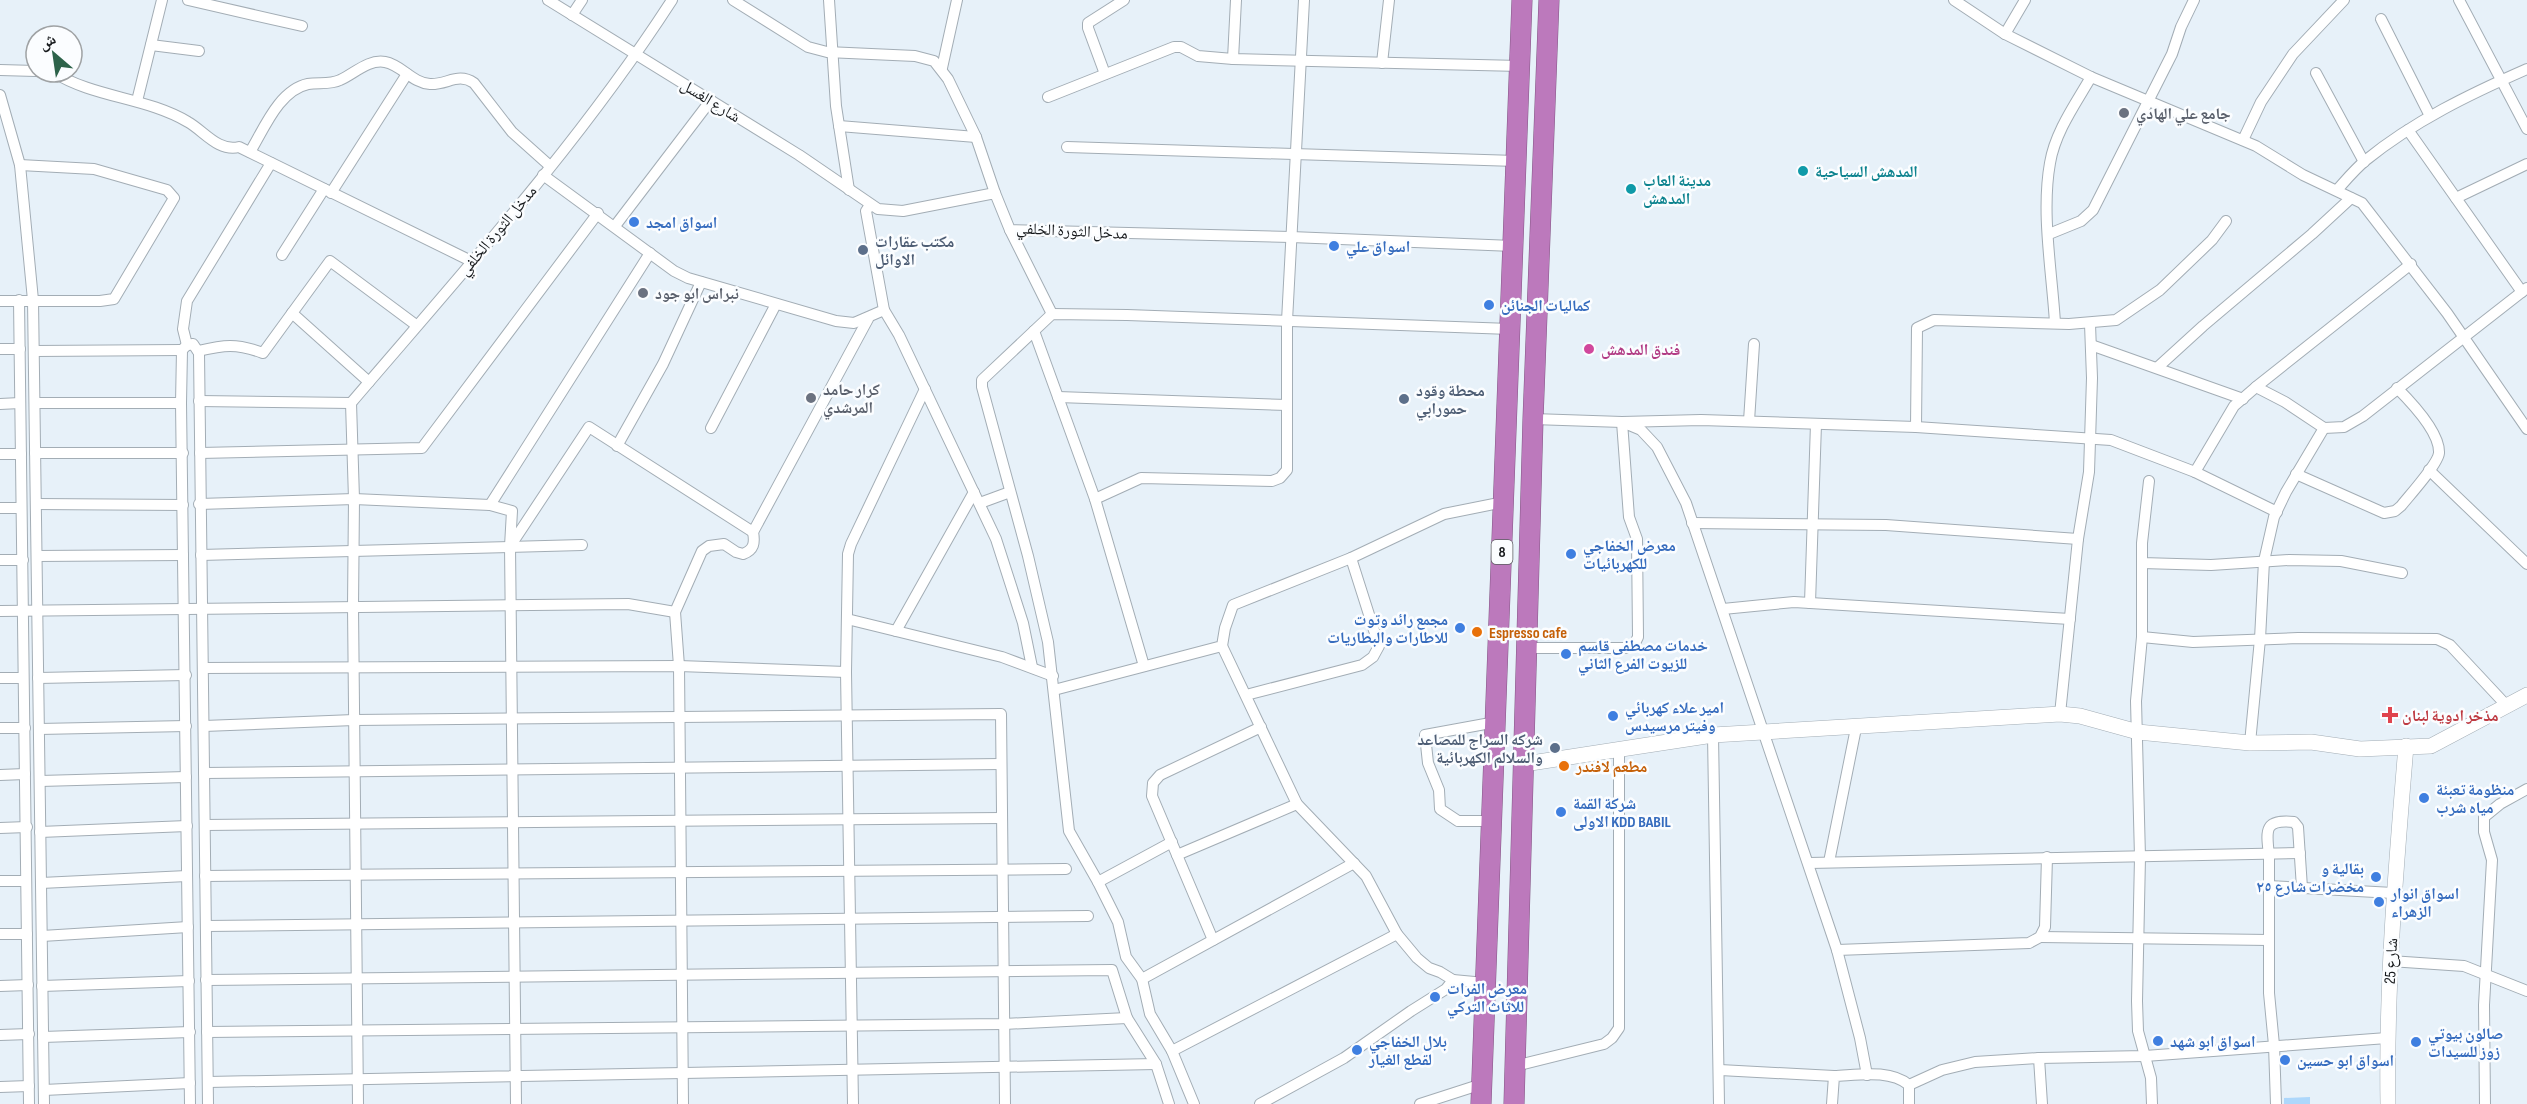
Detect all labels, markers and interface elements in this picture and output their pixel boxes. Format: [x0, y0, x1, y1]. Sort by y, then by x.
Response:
north arrow [24, 24, 84, 84]
text: ش [35, 30, 60, 55]
street label: شارع الغسل [677, 76, 744, 127]
place label: جامع علي الهادي [2136, 105, 2231, 126]
marker: جامع علي الهادي [2117, 106, 2131, 120]
place label: المدهش السياحية [1815, 163, 1918, 182]
marker: المدهش السياحية [1796, 164, 1810, 178]
place label: مدينة العاب المدهش [1643, 172, 1711, 209]
street label: مدخل الثورة الخلفي [455, 182, 543, 281]
marker: مدينة العاب المدهش [1624, 182, 1638, 196]
place label: اسواق امجد [646, 214, 717, 233]
marker: اسواق امجد [627, 215, 641, 229]
street label: مدخل الثورة الخلفي [1016, 219, 1128, 246]
place label: مكتب عقارات الاوائل [875, 233, 954, 270]
place label: اسواق علي [1346, 238, 1410, 259]
marker: اسواق علي [1327, 239, 1341, 253]
marker: مكتب عقارات الاوائل [856, 243, 870, 257]
place label: نبراس ابو جود [655, 285, 739, 304]
marker: نبراس ابو جود [636, 286, 650, 300]
place label: كماليات الجنائن [1501, 297, 1590, 316]
marker: كماليات الجنائن [1482, 298, 1496, 312]
place label: فندق المدهش [1601, 341, 1681, 360]
marker: فندق المدهش [1582, 342, 1596, 356]
place label: كرار حامد المرشدي [823, 381, 880, 420]
place label: محطة وقود حمورابي [1416, 382, 1485, 421]
marker: كرار حامد المرشدي [804, 391, 818, 405]
marker: محطة وقود حمورابي [1397, 392, 1411, 406]
place label: معرض الخفاجي للكهربائيات [1583, 537, 1676, 574]
road number: 8 [1492, 540, 1512, 564]
marker: معرض الخفاجي للكهربائيات [1564, 547, 1578, 561]
place label: مجمع رائد وتوت للاطارات والبطاريات [1327, 611, 1448, 648]
marker: مجمع رائد وتوت للاطارات والبطاريات [1453, 621, 1467, 635]
place label: Espresso cafe [1489, 624, 1567, 643]
marker: Espresso cafe [1470, 625, 1484, 639]
place label: خدمات مصطفى قاسم للزيوت الفرع الثاني [1578, 637, 1708, 676]
marker: خدمات مصطفى قاسم للزيوت الفرع الثاني [1559, 647, 1573, 661]
place label: امير علاء كهربائي وفيتر مرسيدس [1625, 699, 1724, 736]
place label: مذخر ادوية لبنان [2402, 707, 2499, 726]
marker: مذخر ادوية لبنان [2383, 708, 2397, 722]
marker: امير علاء كهربائي وفيتر مرسيدس [1606, 709, 1620, 723]
place label: شركه السراج للمصاعد والسلالم الكهربائية [1417, 731, 1543, 769]
marker: شركه السراج للمصاعد والسلالم الكهربائية [1548, 741, 1562, 755]
place label: مطعم لافندر [1575, 758, 1647, 778]
marker: مطعم لافندر [1557, 759, 1571, 773]
place label: منظومة تعبئة مياه شرب [2436, 781, 2514, 818]
marker: منظومة تعبئة مياه شرب [2417, 791, 2431, 805]
place label: شركة القمة الاولى KDD BABIL [1573, 795, 1671, 832]
marker: شركة القمة الاولى KDD BABIL [1554, 805, 1568, 819]
place label: بقالية و مخضرات شارع ٢٥ [2257, 860, 2364, 897]
marker: بقالية و مخضرات شارع ٢٥ [2369, 870, 2383, 884]
place label: اسواق انوار الزهراء [2390, 885, 2459, 922]
marker: اسواق انوار الزهراء [2372, 895, 2386, 909]
street label: شارع 25 [2381, 938, 2402, 985]
place label: معرض الفرات للاثاث التركي [1447, 980, 1527, 1019]
marker: معرض الفرات للاثاث التركي [1428, 990, 1442, 1004]
place label: صالون بيوتي زوز للسيدات [2428, 1025, 2503, 1062]
place label: بلال الخفاجي لقطع الغيار [1368, 1033, 1447, 1070]
place label: اسواق ابو شهد [2170, 1033, 2256, 1052]
marker: اسواق ابو شهد [2151, 1034, 2165, 1048]
marker: صالون بيوتي زوز للسيدات [2409, 1035, 2423, 1049]
marker: بلال الخفاجي لقطع الغيار [1350, 1043, 1364, 1057]
place label: اسواق ابو حسين [2297, 1052, 2394, 1071]
marker: اسواق ابو حسين [2278, 1053, 2292, 1067]

